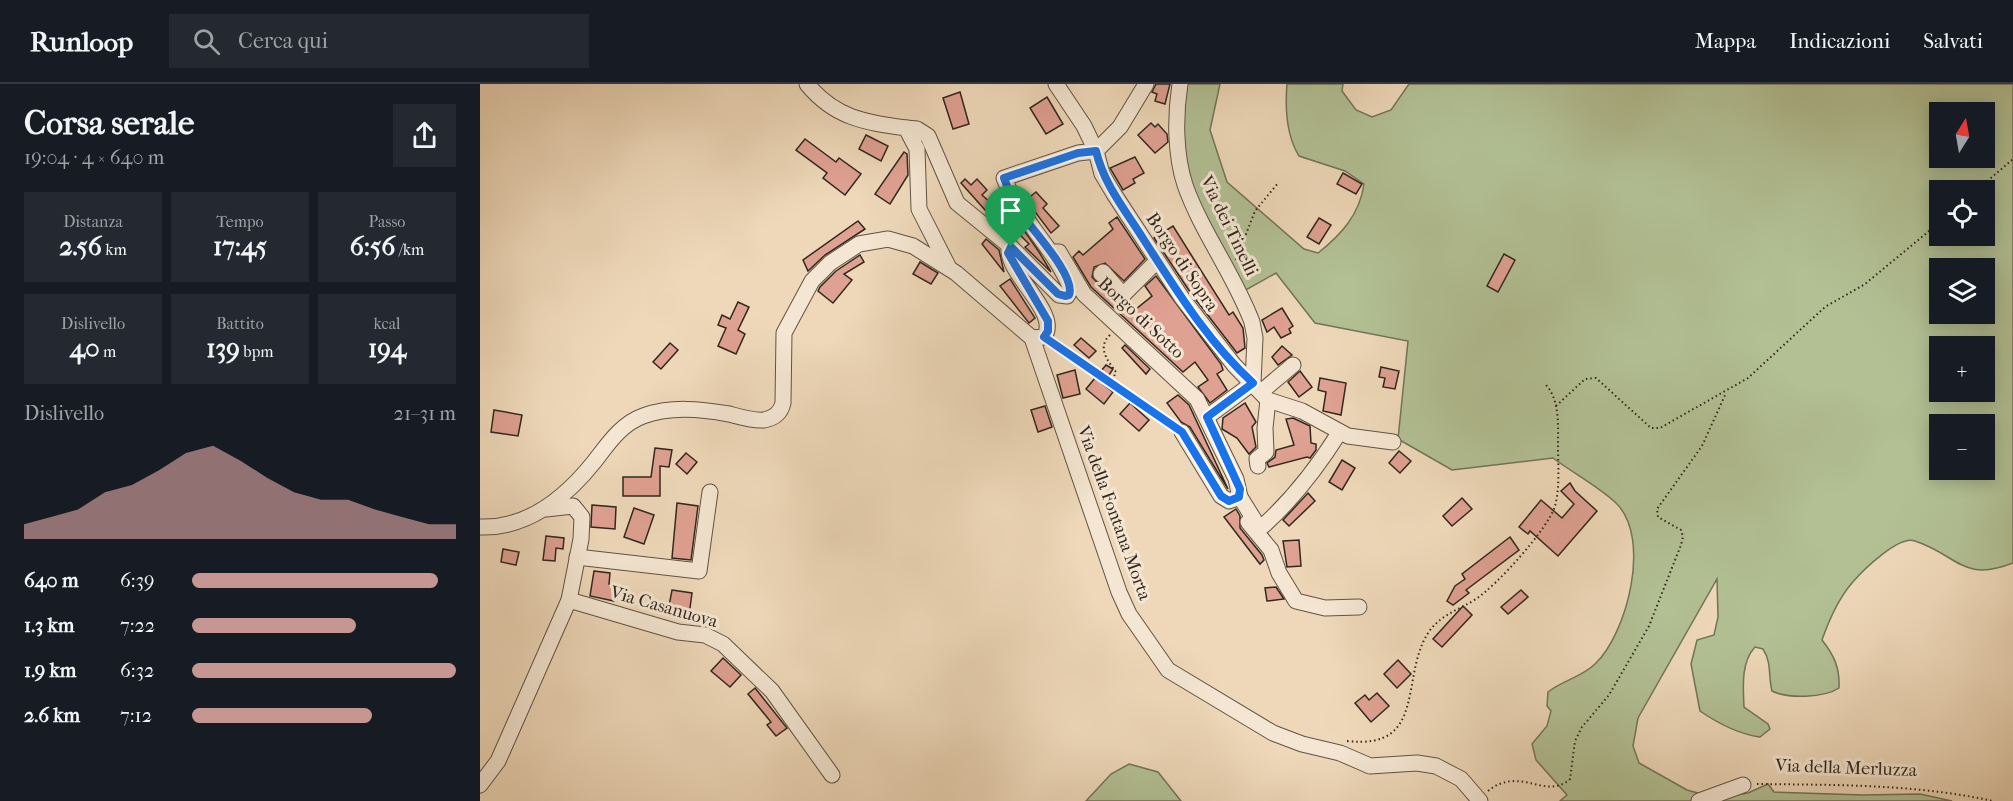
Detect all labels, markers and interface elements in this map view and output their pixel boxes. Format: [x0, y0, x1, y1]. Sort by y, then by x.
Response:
search box [169, 14, 589, 68]
text: Runloop [30, 25, 133, 58]
icon: search [190, 25, 223, 58]
text: Cerca qui [238, 28, 328, 54]
text: Mappa [1695, 29, 1756, 53]
text: Indicazioni [1789, 29, 1890, 53]
text: Salvati [1923, 29, 1983, 53]
north arrow [1929, 102, 1995, 168]
map controls [1929, 102, 1995, 480]
text: Corsa serale [24, 104, 194, 143]
button: share [393, 104, 456, 167]
text: 19:04 · 4 × 640 m [24, 146, 164, 169]
street label: Via dei Tinelli [1195, 172, 1263, 280]
button: locate [1929, 180, 1995, 246]
pin [985, 185, 1036, 247]
icon: arrive [994, 194, 1027, 227]
street label: Borgo di Sopra [1141, 209, 1223, 316]
text: Distanza [63, 212, 123, 231]
text: Tempo [216, 212, 264, 231]
text: Passo [369, 212, 405, 231]
text: 2.56 [59, 231, 102, 262]
text: 17:45 [213, 231, 267, 262]
text: 6:56 [350, 231, 395, 262]
text: km [102, 240, 127, 259]
text: /km [395, 240, 424, 259]
button: layers [1929, 258, 1995, 324]
street label: Borgo di Sotto [1094, 273, 1188, 363]
text: Dislivello [61, 314, 125, 333]
text: Battito [216, 314, 264, 333]
text: kcal [374, 314, 400, 333]
text: 40 [70, 333, 99, 364]
text: 139 [206, 333, 240, 364]
text: 194 [368, 333, 406, 364]
button: + [1929, 336, 1995, 402]
text: m [99, 342, 116, 361]
text: bpm [240, 342, 274, 361]
text: Dislivello [24, 402, 104, 425]
text: 21–31 m [394, 402, 456, 425]
button: − [1929, 414, 1995, 480]
street label: Via della Fontana Morta [1072, 422, 1156, 604]
text: 640 m [24, 569, 79, 592]
text: 6:39 [120, 569, 154, 592]
street label: Via Casanuova [607, 581, 721, 633]
text: 1.3 km [24, 614, 74, 637]
text: 7:22 [120, 614, 155, 637]
text: 1.9 km [24, 659, 76, 682]
text: 6:32 [120, 659, 154, 682]
text: 2.6 km [24, 704, 80, 727]
text: 7:12 [120, 704, 152, 727]
street label: Via della Merluzza [1774, 755, 1918, 781]

